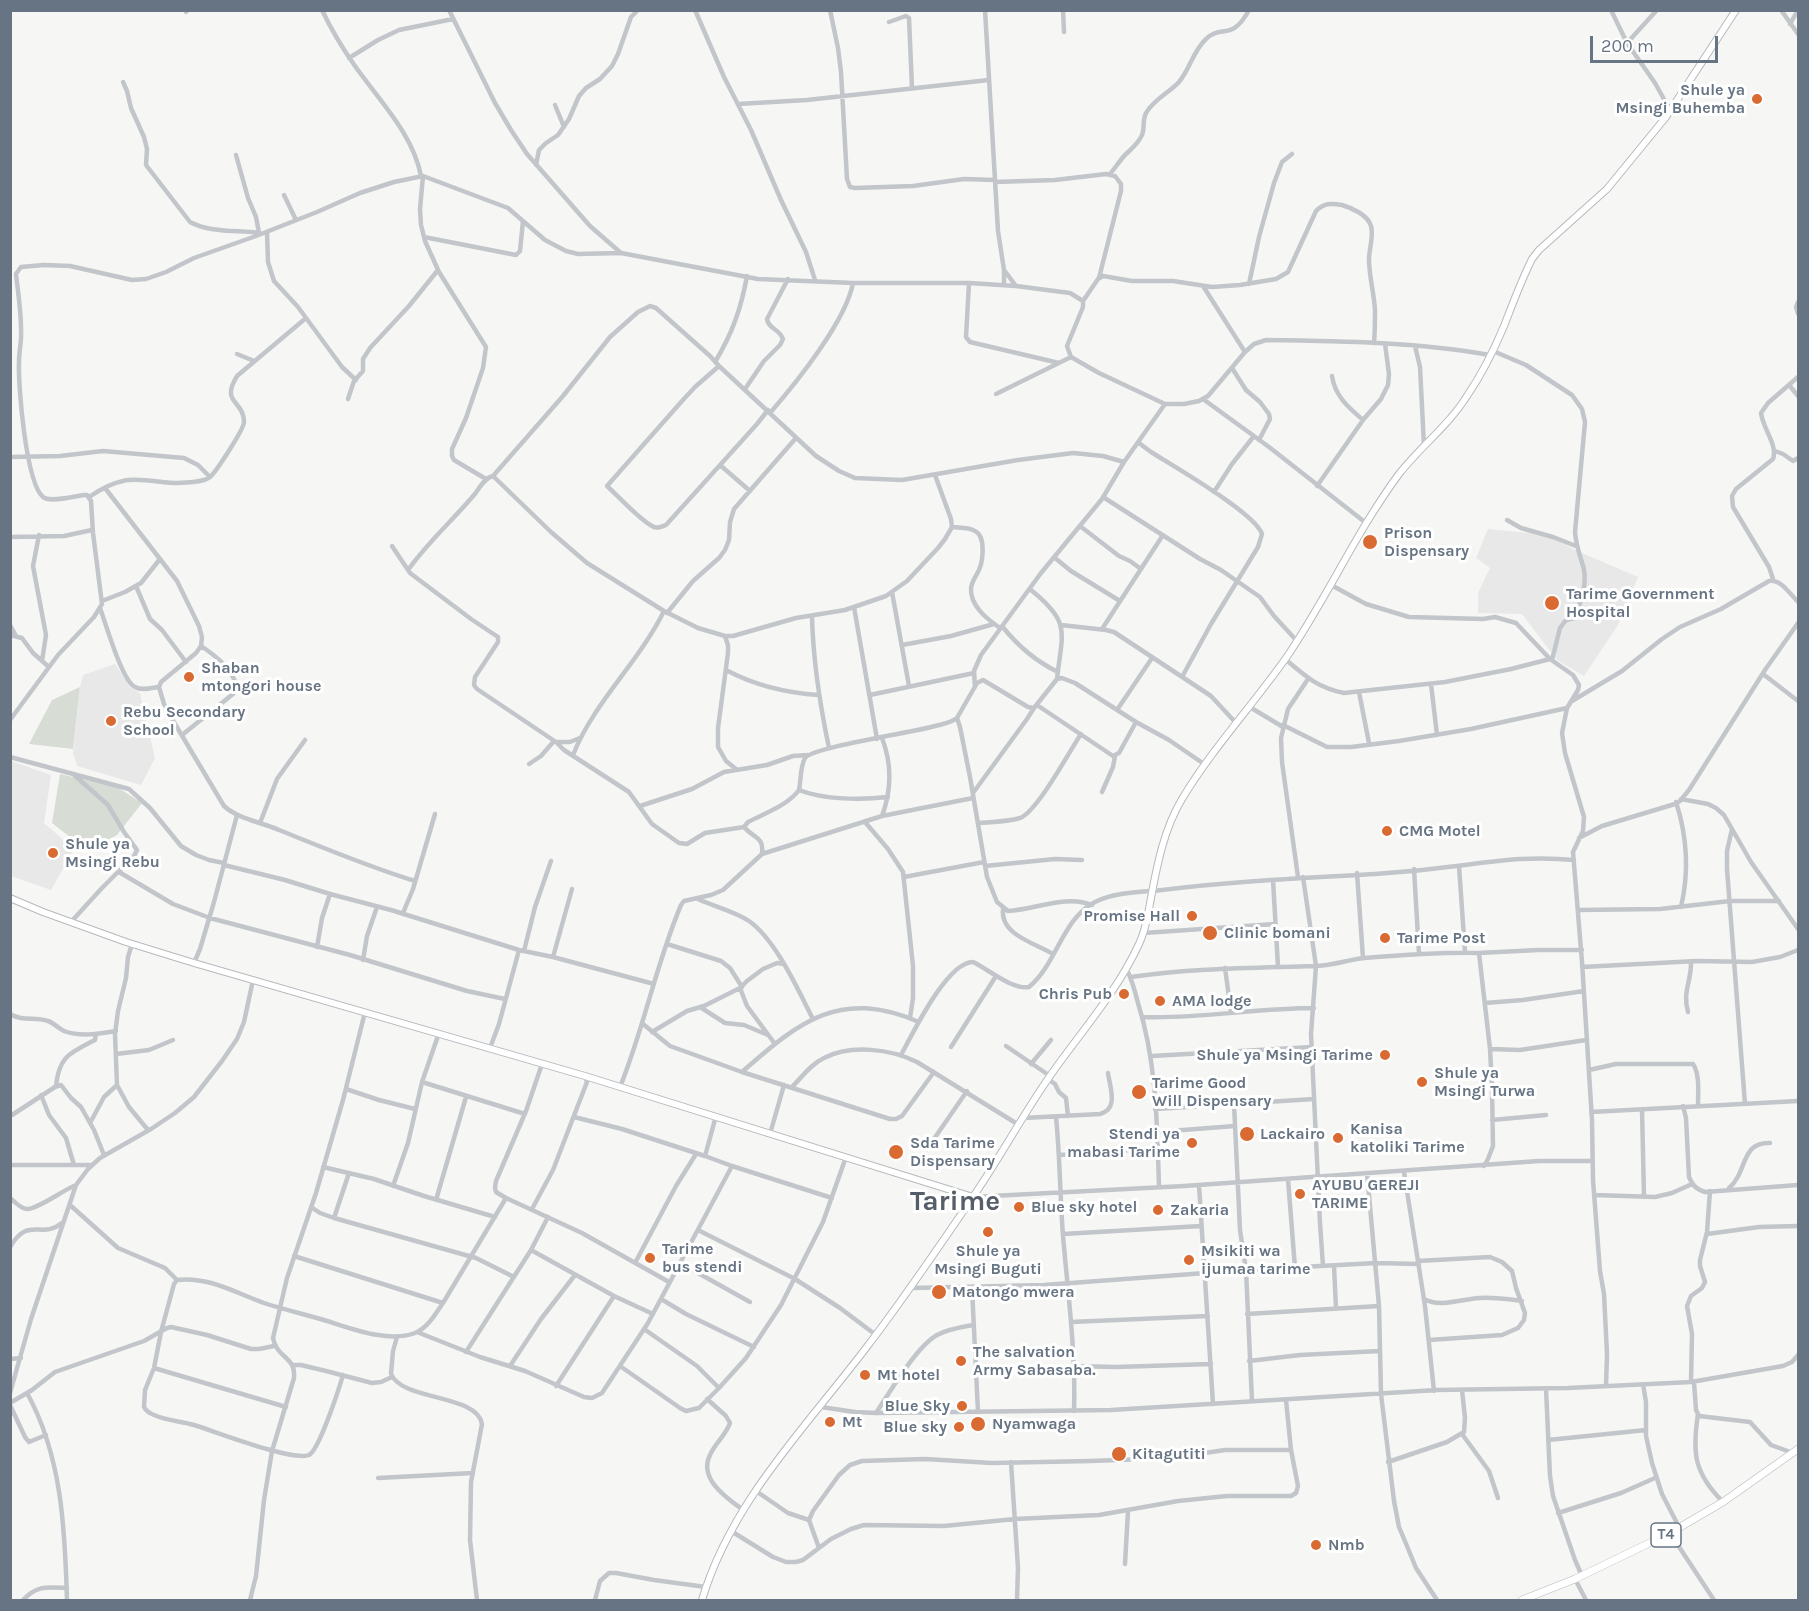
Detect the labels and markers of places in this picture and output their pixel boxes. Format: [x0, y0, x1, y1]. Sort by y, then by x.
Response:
place label: Shule ya Msingi Buhemba [1616, 80, 1745, 118]
marker: Shule ya Msingi Buhemba [1750, 92, 1764, 106]
place label: Prison Dispensary [1384, 523, 1469, 561]
marker: Prison Dispensary [1361, 533, 1379, 551]
place label: Tarime Government Hospital [1566, 584, 1714, 622]
marker: Tarime Government Hospital [1543, 594, 1561, 612]
place label: Shaban mtongori house [201, 658, 321, 696]
marker: Shaban mtongori house [182, 670, 196, 684]
place label: Rebu Secondary School [123, 702, 245, 740]
marker: Rebu Secondary School [104, 714, 118, 728]
place label: CMG Motel [1399, 821, 1481, 841]
marker: CMG Motel [1380, 824, 1394, 838]
place label: Shule ya Msingi Rebu [65, 834, 160, 872]
marker: Shule ya Msingi Rebu [46, 846, 60, 860]
place label: Promise Hall [1084, 906, 1180, 926]
marker: Promise Hall [1185, 909, 1199, 923]
place label: Clinic bomani [1224, 923, 1331, 943]
marker: Clinic bomani [1201, 924, 1219, 942]
place label: Tarime Post [1397, 928, 1486, 948]
marker: Tarime Post [1378, 931, 1392, 945]
place label: Chris Pub [1039, 984, 1112, 1004]
marker: Chris Pub [1117, 987, 1131, 1001]
place label: AMA lodge [1172, 991, 1252, 1011]
marker: AMA lodge [1153, 994, 1167, 1008]
place label: Shule ya Msingi Tarime [1196, 1045, 1373, 1065]
marker: Shule ya Msingi Tarime [1378, 1048, 1392, 1062]
place label: Shule ya Msingi Turwa [1434, 1063, 1535, 1101]
place label: Tarime Good Will Dispensary [1152, 1073, 1271, 1111]
marker: Shule ya Msingi Turwa [1415, 1075, 1429, 1089]
marker: Tarime Good Will Dispensary [1130, 1083, 1148, 1101]
place label: Kanisa katoliki Tarime [1350, 1119, 1465, 1157]
place label: Stendi ya mabasi Tarime [1067, 1124, 1180, 1162]
place label: Lackairo [1260, 1124, 1325, 1144]
marker: Lackairo [1238, 1125, 1256, 1143]
marker: Kanisa katoliki Tarime [1331, 1131, 1345, 1145]
place label: Sda Tarime Dispensary [910, 1133, 995, 1171]
marker: Stendi ya mabasi Tarime [1185, 1136, 1199, 1150]
marker: Sda Tarime Dispensary [887, 1143, 905, 1161]
place label: AYUBU GEREJI TARIME [1312, 1175, 1419, 1213]
marker: AYUBU GEREJI TARIME [1293, 1187, 1307, 1201]
place label: Blue sky hotel [1031, 1197, 1137, 1217]
marker: Blue sky hotel [1012, 1200, 1026, 1214]
place label: Zakaria [1170, 1200, 1229, 1220]
marker: Zakaria [1151, 1203, 1165, 1217]
marker: Shule ya Msingi Buguti [981, 1225, 995, 1239]
place label: Tarime bus stendi [662, 1239, 743, 1277]
place label: Shule ya Msingi Buguti [934, 1241, 1042, 1279]
place label: Msikiti wa ijumaa tarime [1201, 1241, 1310, 1279]
marker: Tarime bus stendi [643, 1251, 657, 1265]
marker: Msikiti wa ijumaa tarime [1182, 1253, 1196, 1267]
place label: Matongo mwera [952, 1282, 1075, 1302]
marker: Matongo mwera [930, 1283, 948, 1301]
place label: The salvation Army Sabasaba. [973, 1342, 1096, 1380]
marker: The salvation Army Sabasaba. [954, 1354, 968, 1368]
place label: Mt hotel [877, 1365, 940, 1385]
marker: Mt hotel [858, 1368, 872, 1382]
place label: Blue Sky [885, 1396, 950, 1416]
marker: Blue Sky [955, 1399, 969, 1413]
place label: Mt [842, 1412, 862, 1432]
place label: Nyamwaga [992, 1414, 1076, 1434]
marker: Mt [823, 1415, 837, 1429]
marker: Nyamwaga [969, 1415, 987, 1433]
place label: Blue sky [883, 1417, 947, 1437]
marker: Blue sky [952, 1420, 966, 1434]
place label: Kitagutiti [1132, 1444, 1206, 1464]
marker: Kitagutiti [1110, 1445, 1128, 1463]
place label: Nmb [1328, 1535, 1364, 1555]
marker: Nmb [1309, 1538, 1323, 1552]

